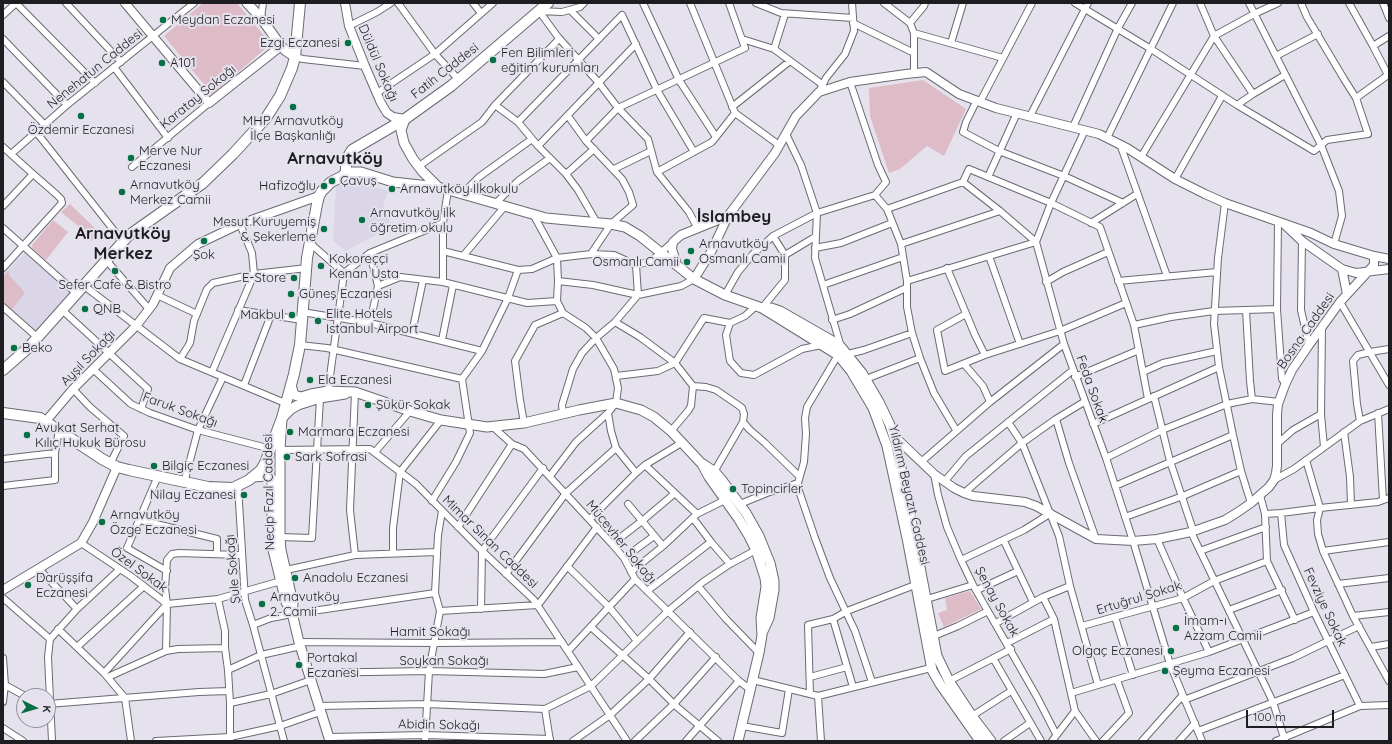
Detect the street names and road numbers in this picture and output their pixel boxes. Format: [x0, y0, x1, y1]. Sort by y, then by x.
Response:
street label: Düldül Sokağı [355, 22, 401, 104]
street label: Nenehatun Caddesi [44, 26, 146, 112]
street label: Fatih Caddesi [408, 40, 482, 102]
street label: Karatay Sokağı [157, 62, 239, 132]
street label: Bosna Caddesi [1274, 290, 1338, 372]
street label: Ayşıl Sokağı [57, 327, 119, 389]
street label: Feda Sokak [1073, 353, 1111, 425]
street label: Faruk Sokağı [140, 389, 220, 431]
street label: Yıldırım Beyazıt Caddesi [885, 424, 933, 566]
street label: Necip Fazıl Caddesi [260, 434, 278, 550]
street label: Mimar Sinan Caddesi [439, 492, 541, 592]
street label: Mücevher Sokağı [582, 497, 660, 587]
street label: Şule Sokağı [222, 534, 244, 604]
street label: Özel Sokak [107, 544, 171, 596]
street label: Şenay Sokak [971, 564, 1023, 640]
street label: Fevziye Sokak [1300, 565, 1350, 649]
street label: Ertuğrul Sokak [1095, 578, 1183, 618]
street label: Hamit Sokağı [390, 624, 470, 640]
street label: Soykan Sokağı [399, 653, 489, 669]
street label: Abidin Sokağı [398, 716, 480, 734]

